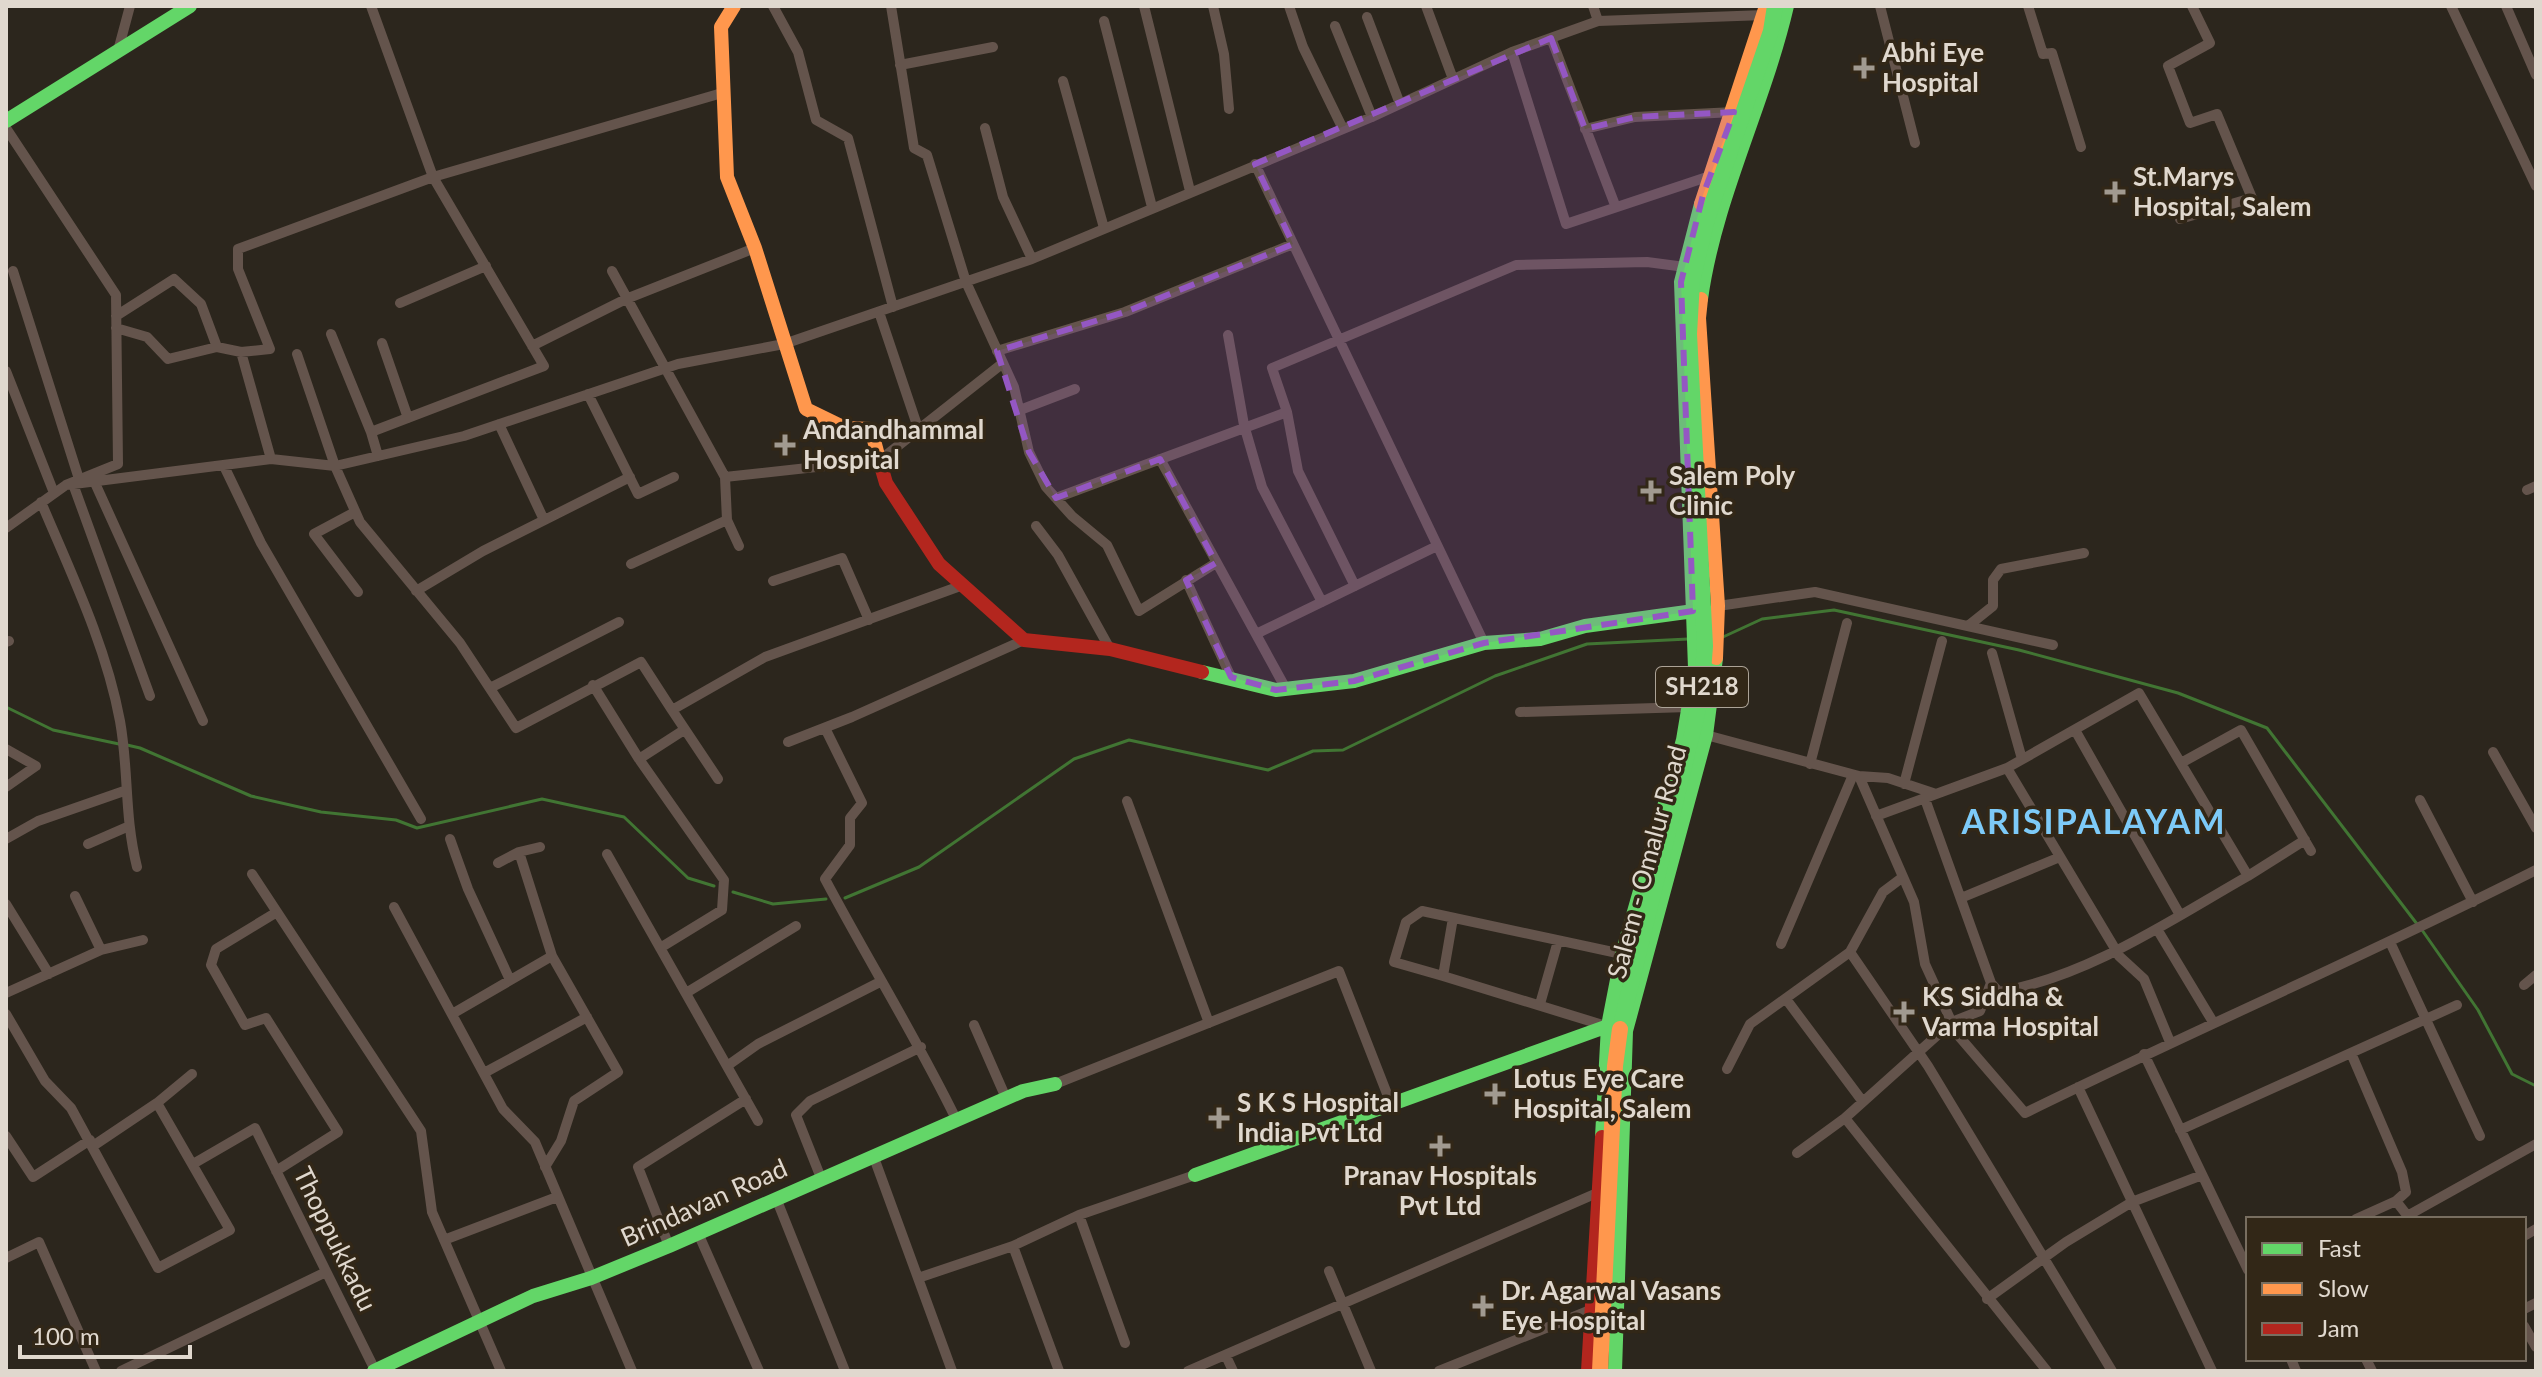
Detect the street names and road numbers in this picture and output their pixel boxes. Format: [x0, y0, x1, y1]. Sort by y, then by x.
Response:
road number: SH218 [1656, 667, 1748, 707]
street label: Salem - Omalur Road [1600, 742, 1693, 982]
street label: Brindavan Road [615, 1151, 792, 1253]
street label: Thoppukkadu [287, 1161, 385, 1316]

